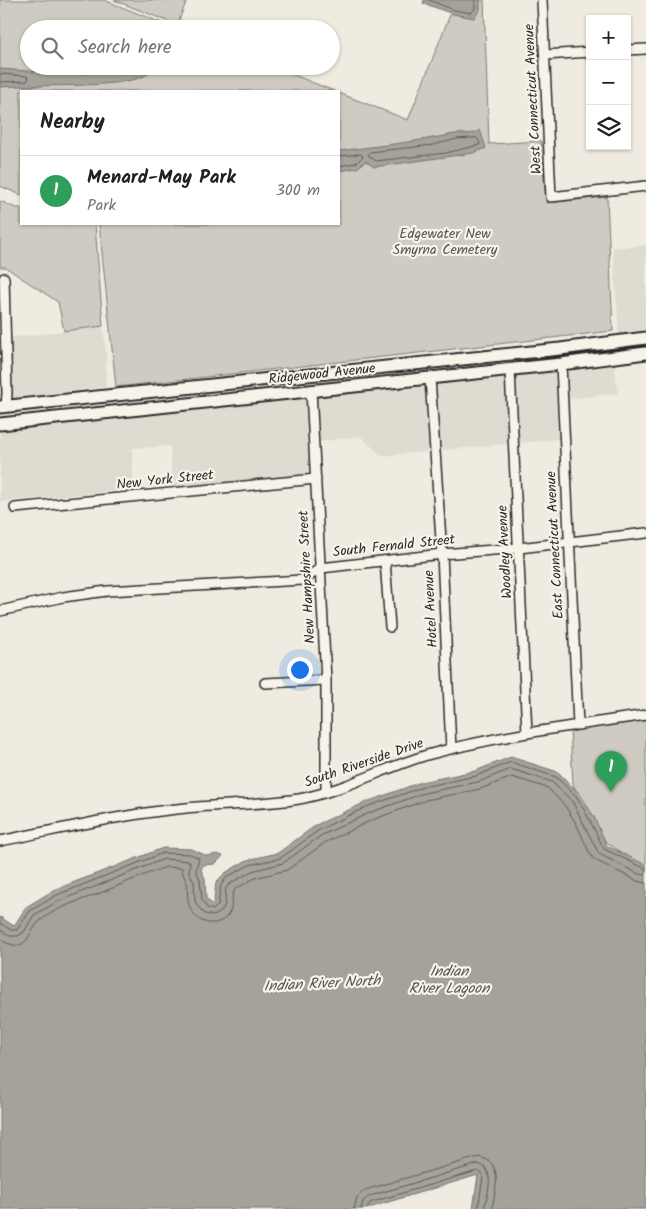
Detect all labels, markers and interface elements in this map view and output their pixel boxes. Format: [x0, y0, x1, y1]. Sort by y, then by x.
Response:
map controls [586, 15, 631, 150]
button: + [586, 15, 631, 60]
search box [20, 20, 340, 75]
street label: West Connecticut Avenue [518, 23, 548, 175]
text: Search here [78, 33, 172, 63]
icon: search [38, 34, 66, 62]
button: − [586, 60, 631, 105]
button: layers [586, 105, 631, 150]
text: Nearby [40, 106, 105, 139]
text: Menard-May Park [87, 163, 236, 193]
text: 1 [54, 178, 58, 203]
text: 300 m [276, 178, 320, 203]
text: Park [87, 193, 116, 218]
park label: Edgewater New Smyrna Cemetery [393, 223, 498, 261]
street label: Ridgewood Avenue [267, 357, 377, 391]
street label: New York Street [115, 464, 215, 496]
street label: East Connecticut Avenue [540, 470, 570, 619]
street label: Woodley Avenue [492, 504, 518, 599]
street label: New Hampshire Street [292, 509, 321, 644]
street label: South Fernald Street [332, 529, 457, 563]
street label: Hotel Avenue [418, 569, 444, 648]
your location [287, 657, 313, 683]
street label: South Riverside Drive [301, 732, 427, 794]
pin: 1 [595, 751, 627, 792]
water label: Indian River Lagoon [409, 960, 490, 1001]
water label: Indian River North [263, 969, 383, 999]

